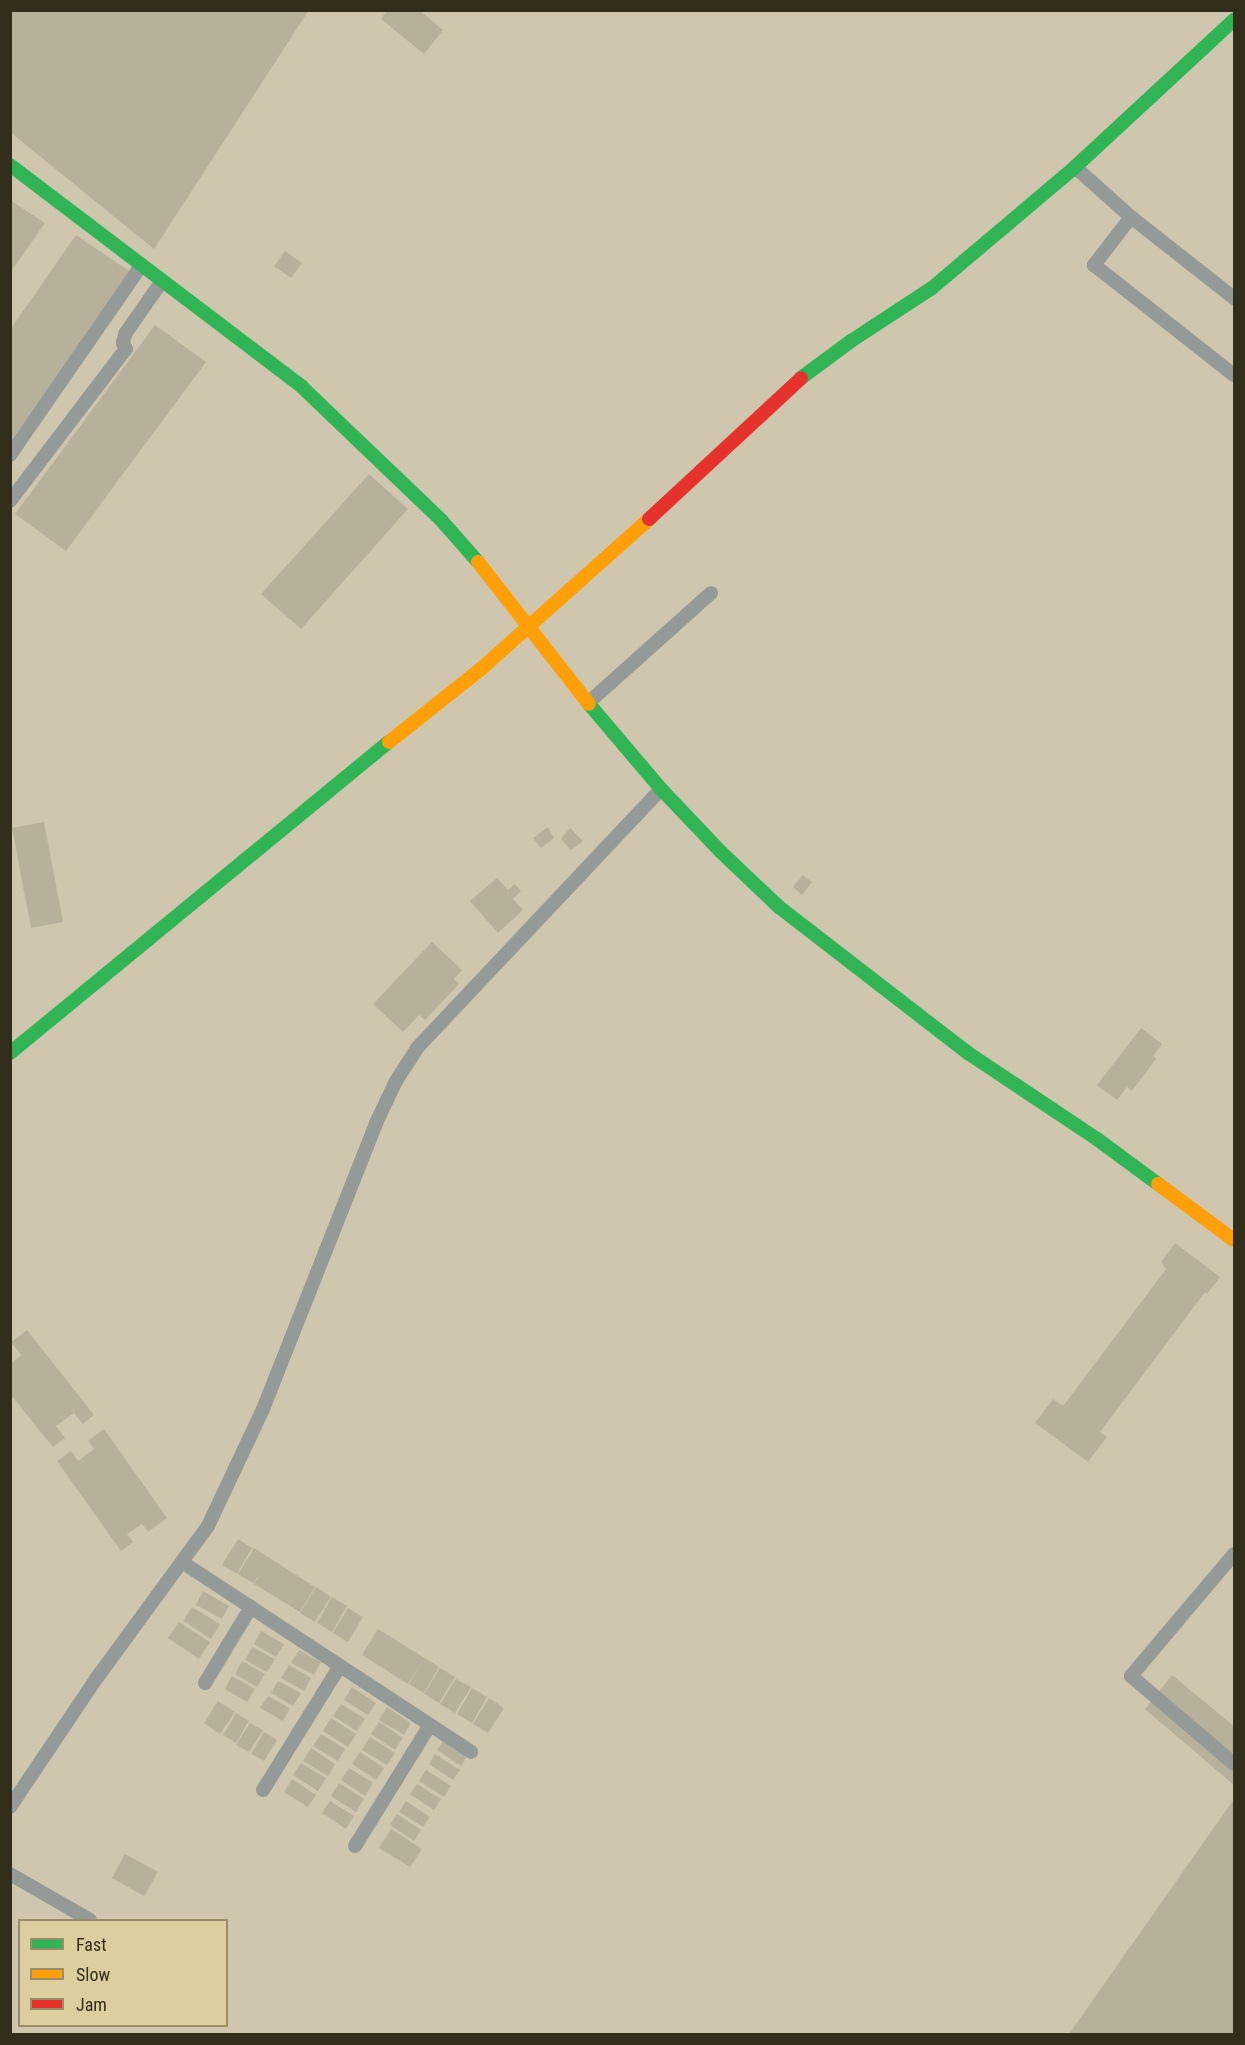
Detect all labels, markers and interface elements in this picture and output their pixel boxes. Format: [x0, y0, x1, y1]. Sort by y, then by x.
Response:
legend [18, 1919, 228, 2027]
text: Fast [76, 1934, 107, 1955]
text: Slow [76, 1964, 110, 1985]
text: Jam [76, 1994, 107, 2015]

